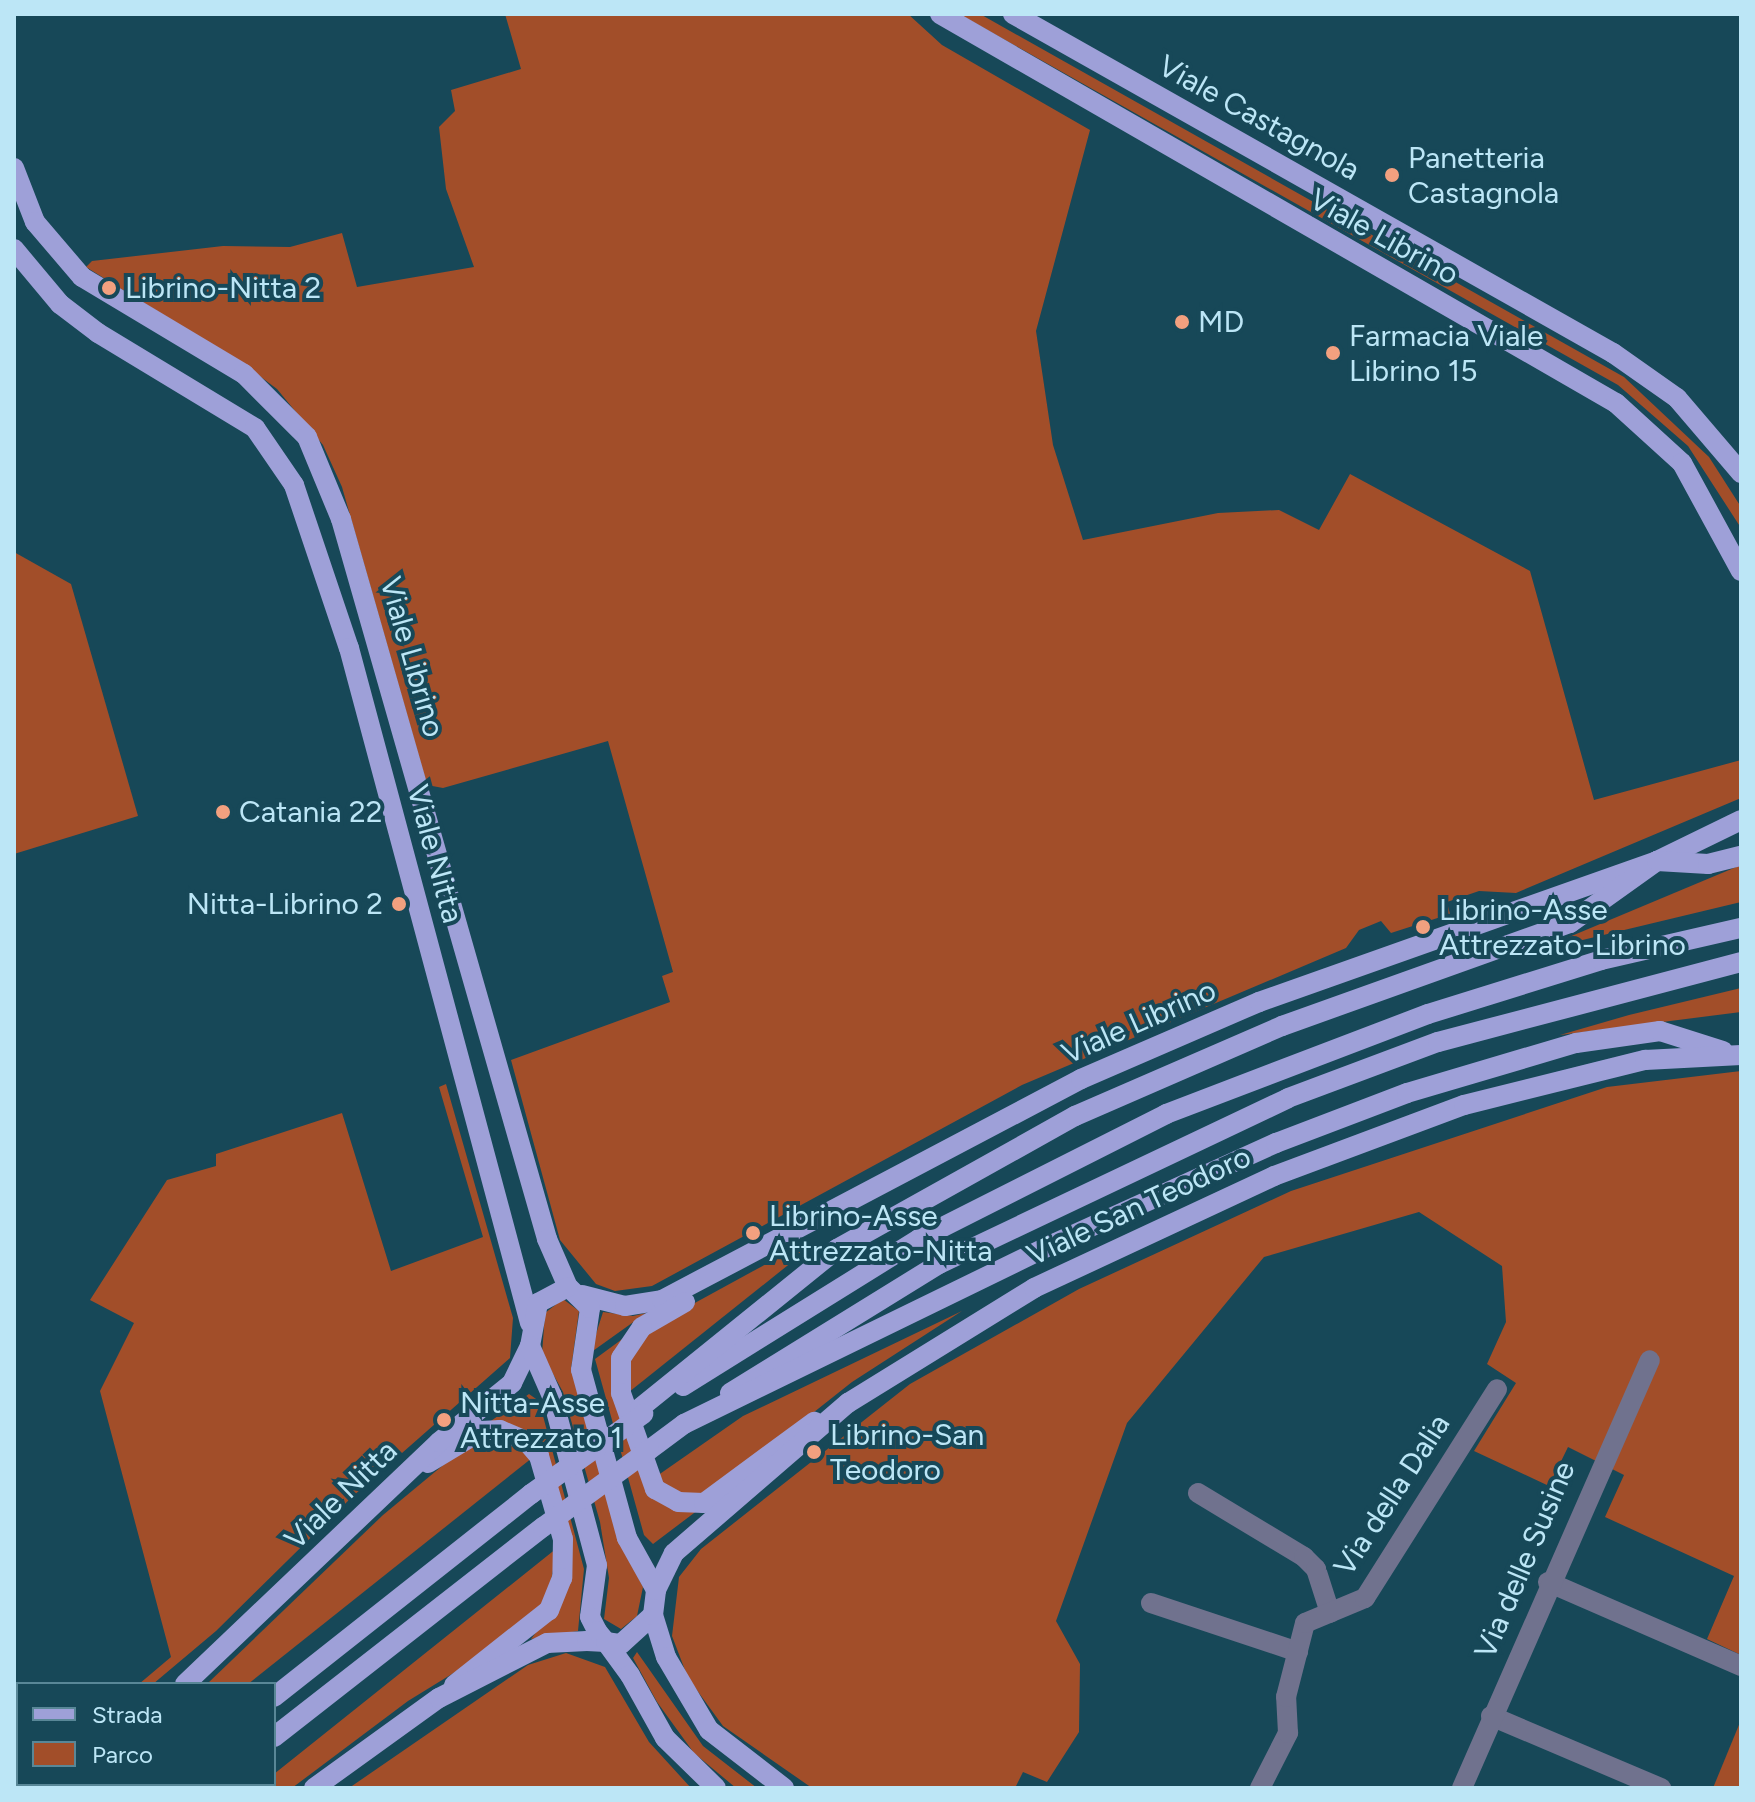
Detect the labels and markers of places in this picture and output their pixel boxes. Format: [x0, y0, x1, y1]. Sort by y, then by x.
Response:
place label: Panetteria Castagnola [1408, 140, 1559, 210]
marker: Panetteria Castagnola [1383, 166, 1401, 184]
place label: Librino-Nitta 2 [125, 270, 321, 306]
marker: Librino-Nitta 2 [100, 279, 118, 297]
place label: MD [1198, 304, 1244, 340]
marker: MD [1173, 313, 1191, 331]
place label: Farmacia Viale Librino 15 [1349, 318, 1543, 388]
marker: Farmacia Viale Librino 15 [1324, 344, 1342, 362]
place label: Catania 22 [239, 794, 382, 830]
marker: Catania 22 [214, 803, 232, 821]
place label: Nitta-Librino 2 [187, 886, 383, 922]
place label: Librino-Asse Attrezzato-Librino [1439, 892, 1686, 962]
marker: Nitta-Librino 2 [390, 895, 408, 913]
marker: Librino-Asse Attrezzato-Librino [1414, 918, 1432, 936]
place label: Librino-Asse Attrezzato-Nitta [769, 1198, 993, 1268]
marker: Librino-Asse Attrezzato-Nitta [744, 1224, 762, 1242]
place label: Nitta-Asse Attrezzato 1 [460, 1385, 623, 1456]
marker: Nitta-Asse Attrezzato 1 [435, 1411, 453, 1429]
place label: Librino-San Teodoro [830, 1417, 984, 1488]
marker: Librino-San Teodoro [805, 1443, 823, 1461]

